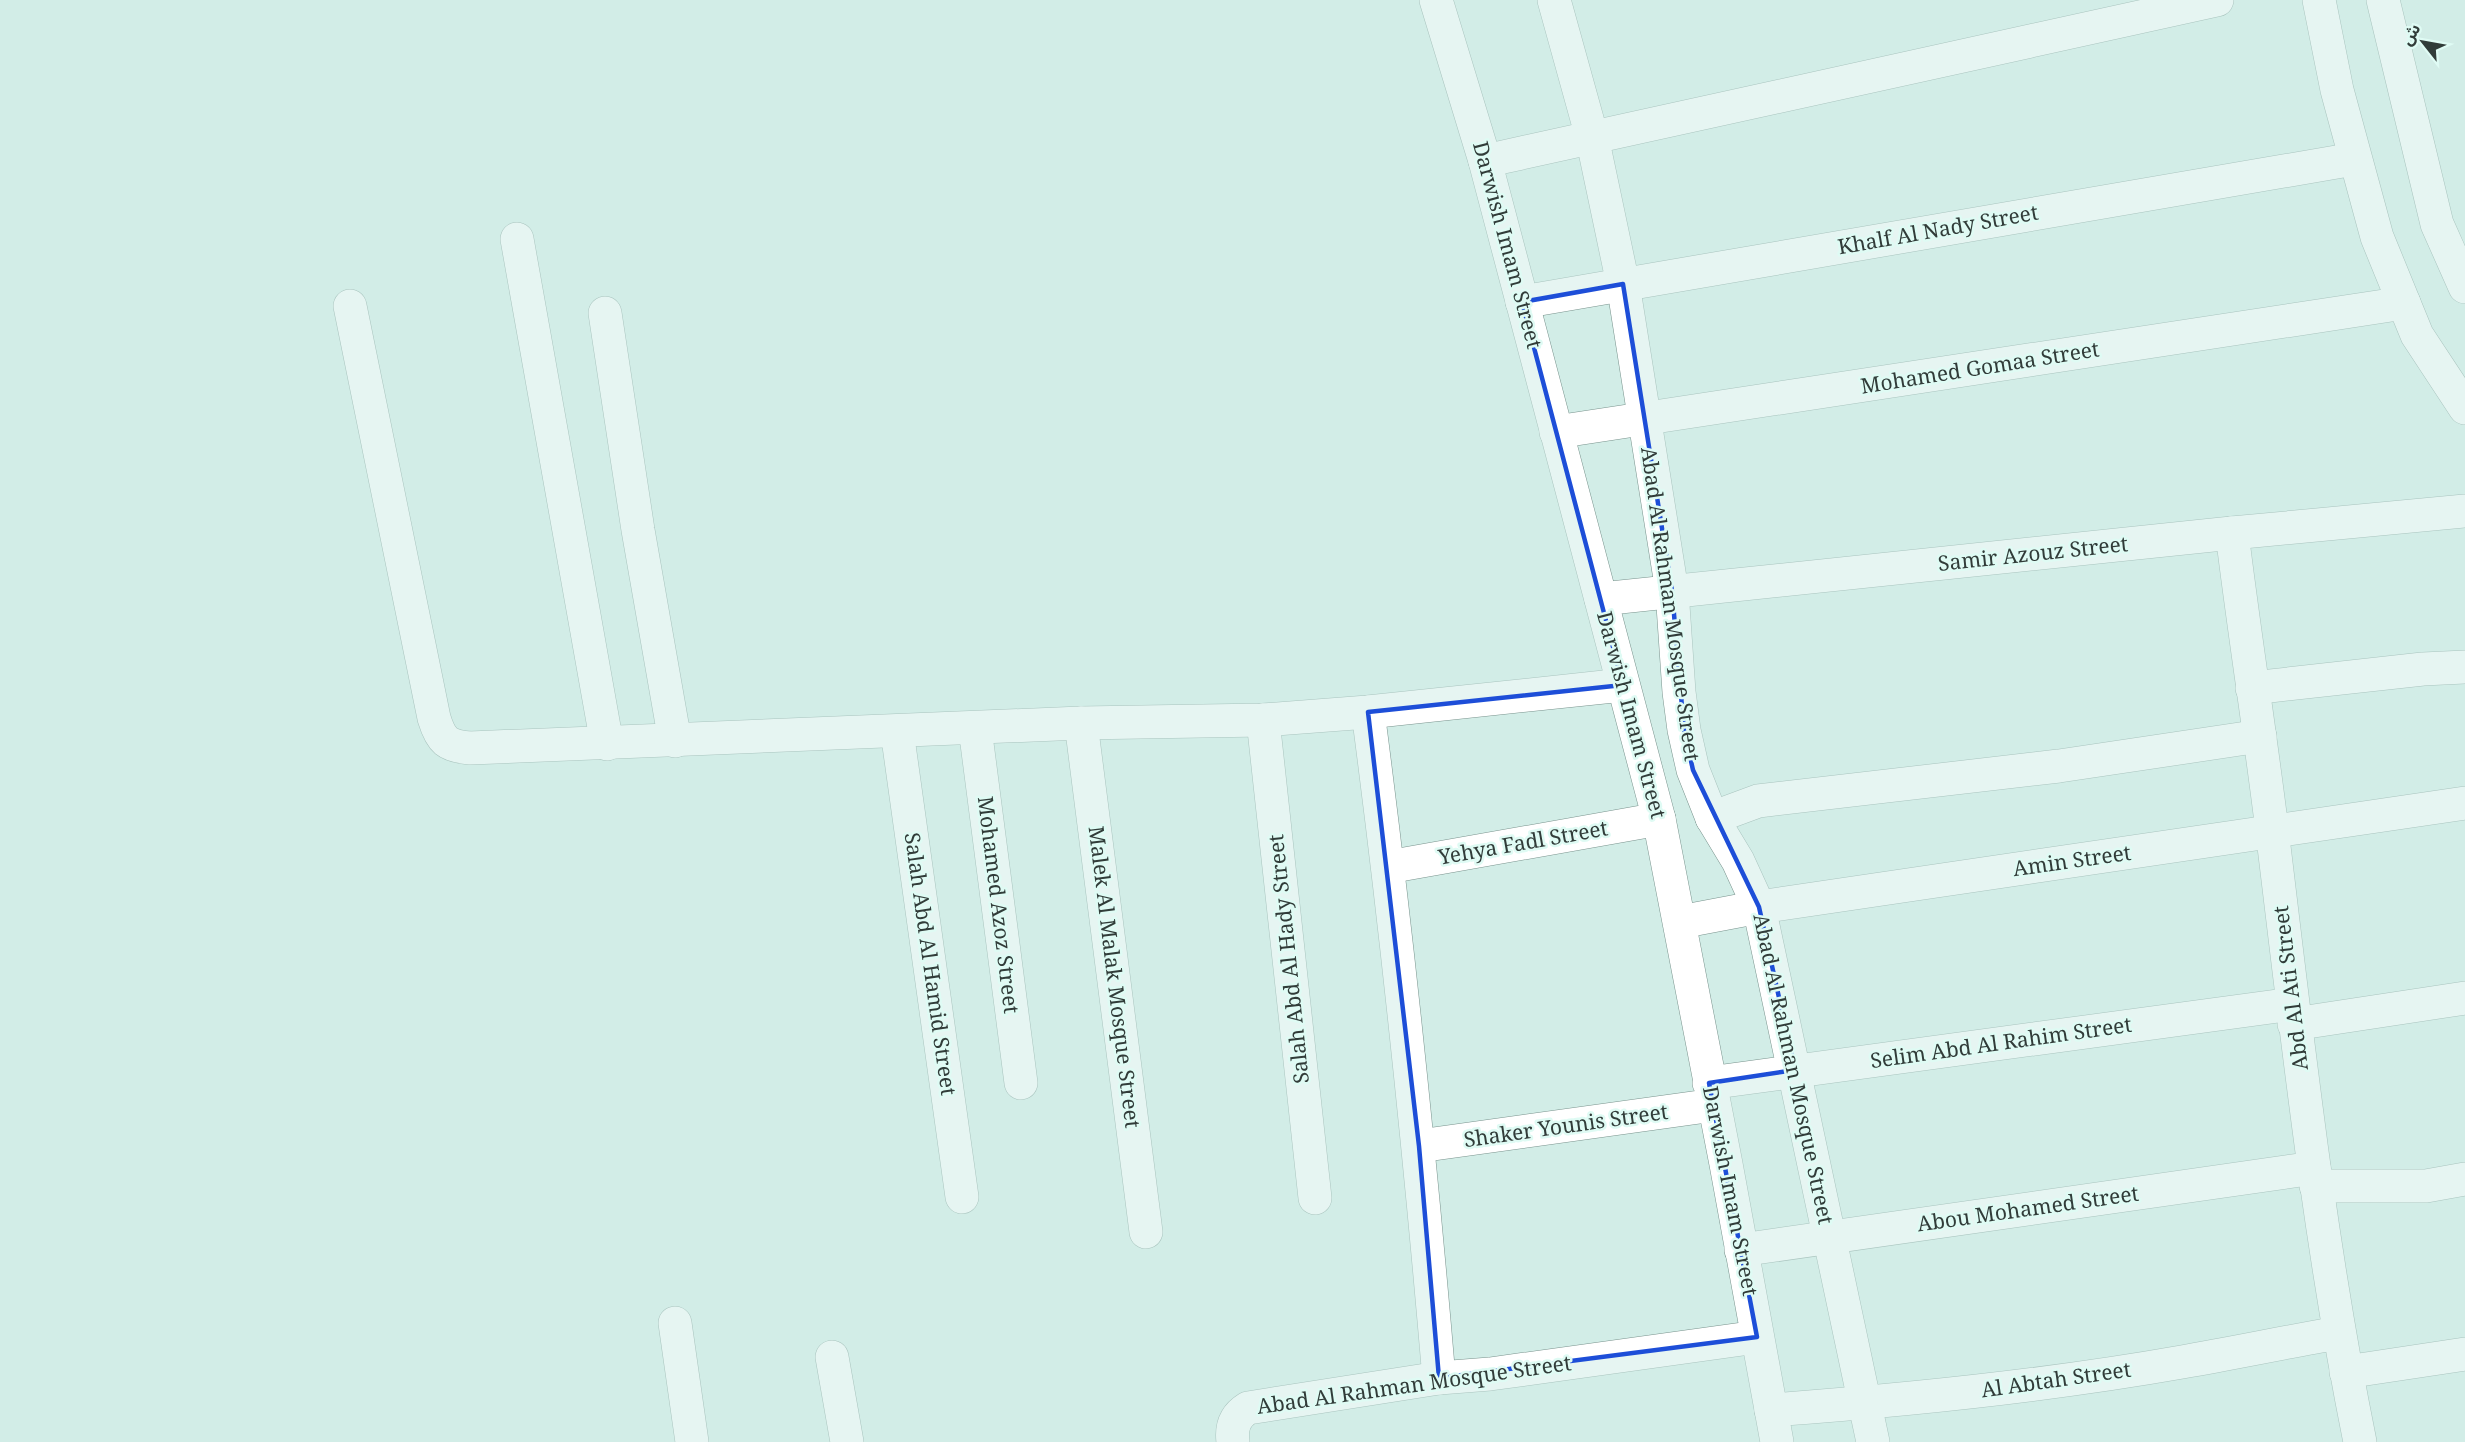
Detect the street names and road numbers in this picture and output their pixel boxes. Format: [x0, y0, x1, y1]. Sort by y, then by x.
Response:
street label: Darwish Imam Street [1467, 138, 1549, 351]
street label: Khalf Al Nady Street [1835, 198, 2040, 260]
street label: Mohamed Gomaa Street [1859, 334, 2101, 400]
street label: Abad Al Rahman Mosque Street [1635, 445, 1707, 763]
street label: Samir Azouz Street [1936, 529, 2129, 577]
street label: Darwish Imam Street [1591, 608, 1673, 821]
street label: Mohamed Azoz Street [972, 795, 1026, 1015]
street label: Yehya Fadl Street [1435, 813, 1610, 871]
street label: Malek Al Malak Mosque Street [1083, 824, 1147, 1130]
street label: Salah Abd Al Hamid Street [899, 831, 963, 1097]
street label: Salah Abd Al Hady Street [1261, 833, 1315, 1085]
street label: Amin Street [2011, 838, 2133, 882]
street label: Abd Al Ati Street [2266, 904, 2314, 1072]
street label: Abad Al Rahman Mosque Street [1747, 911, 1841, 1227]
street label: Selim Abd Al Rahim Street [1868, 1010, 2133, 1074]
street label: Darwish Imam Street [1697, 1083, 1765, 1298]
street label: Shaker Younis Street [1462, 1097, 1670, 1153]
street label: Abou Mohamed Street [1915, 1179, 2141, 1237]
street label: Abad Al Rahman Mosque Street [1255, 1348, 1573, 1420]
street label: Al Abtah Street [1979, 1355, 2133, 1403]

